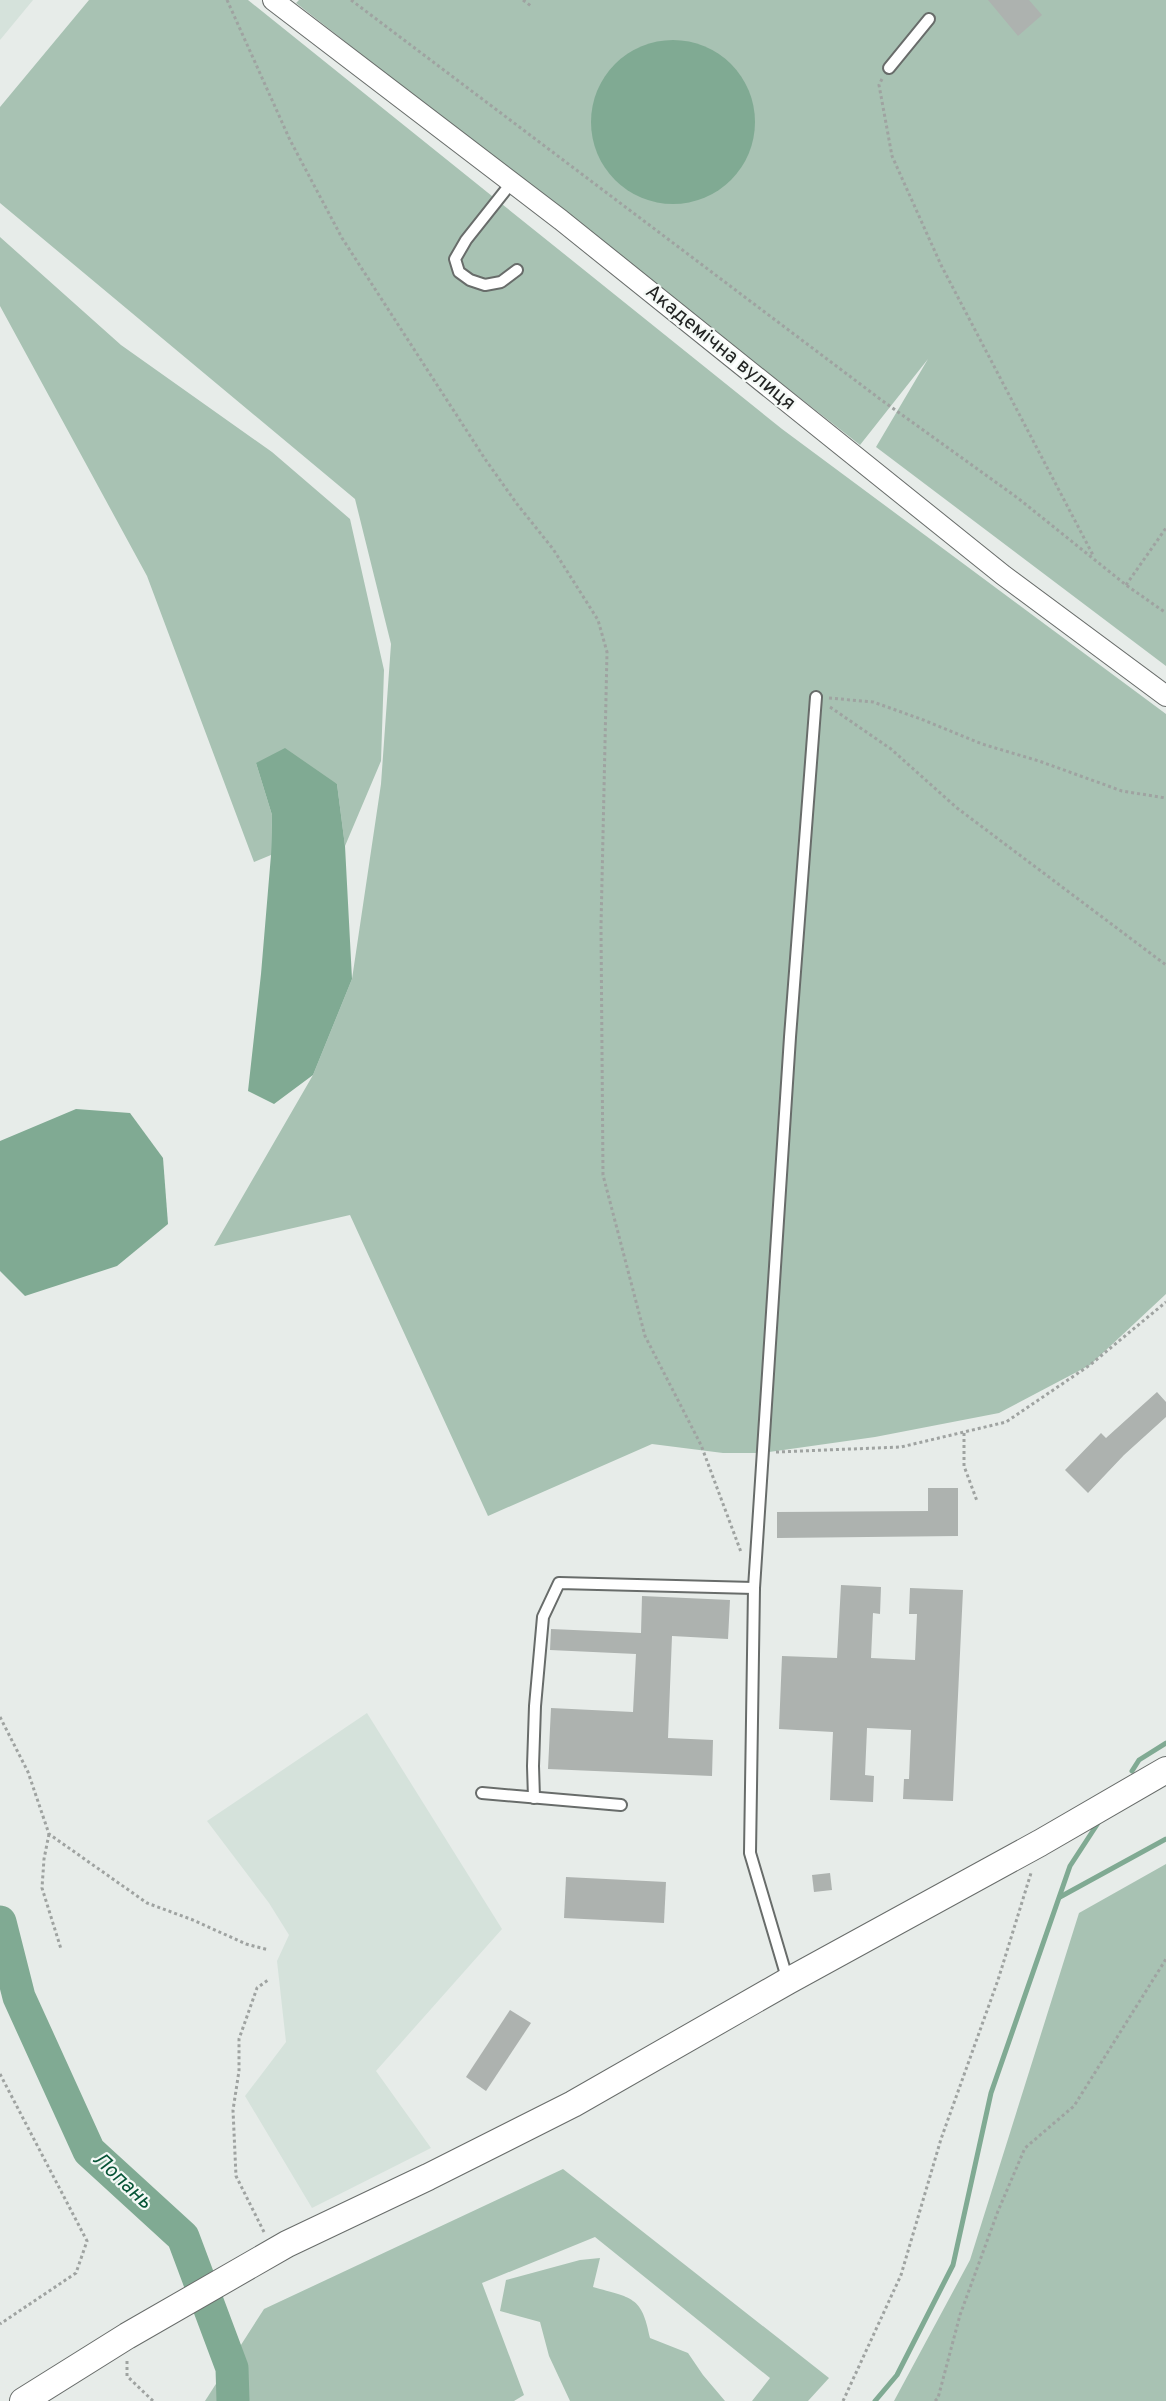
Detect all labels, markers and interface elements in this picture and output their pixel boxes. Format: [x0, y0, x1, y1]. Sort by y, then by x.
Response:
street label: Академічна вулиця [639, 279, 801, 417]
water label: Лопань [86, 2146, 158, 2216]

